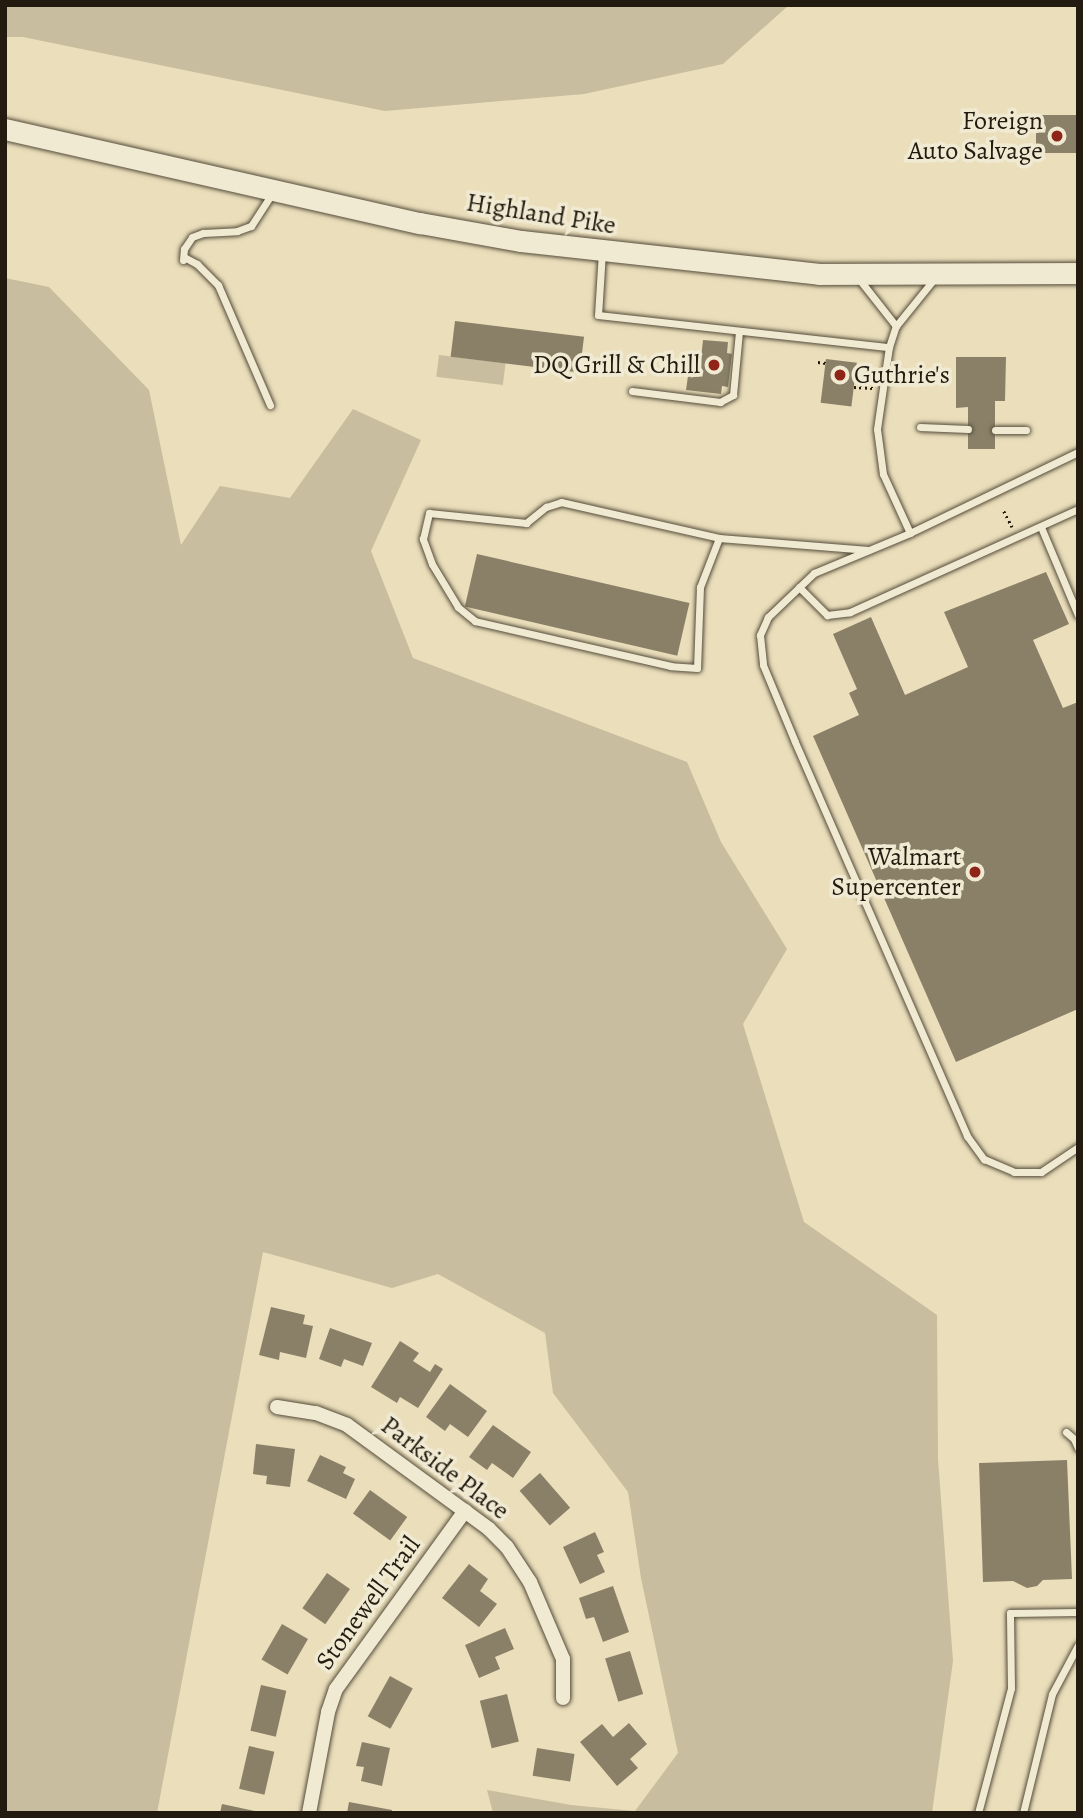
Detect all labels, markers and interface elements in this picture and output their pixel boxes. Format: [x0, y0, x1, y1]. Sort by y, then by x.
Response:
place label: Foreign Auto Salvage [908, 105, 1043, 166]
marker: Foreign Auto Salvage [1049, 128, 1065, 144]
street label: Highland Pike [464, 187, 618, 241]
place label: DQ Grill & Chill [533, 349, 700, 381]
marker: DQ Grill & Chill [706, 357, 722, 373]
place label: Guthrie's [854, 359, 950, 391]
marker: Guthrie's [832, 367, 848, 383]
place label: Walmart Supercenter [831, 841, 961, 903]
marker: Walmart Supercenter [967, 864, 983, 880]
street label: Parkside Place [375, 1410, 515, 1526]
street label: Stonewell Trail [309, 1530, 427, 1676]

